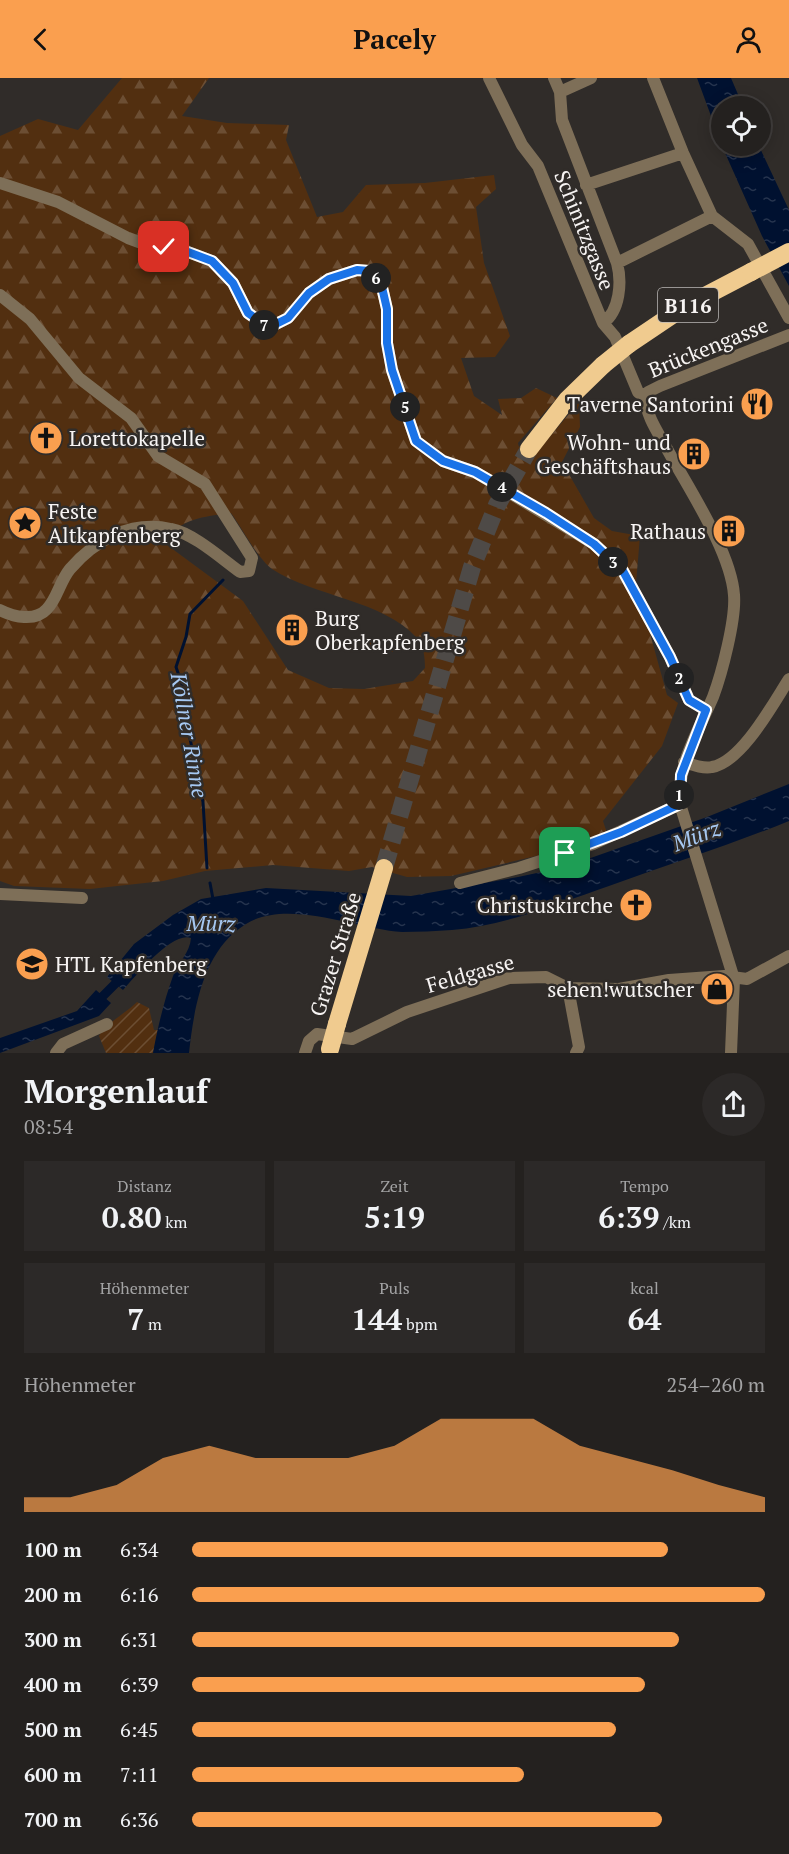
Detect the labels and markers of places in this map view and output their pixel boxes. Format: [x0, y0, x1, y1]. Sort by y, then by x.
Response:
pin [138, 221, 189, 272]
pin: 6 [361, 263, 391, 293]
pin: 7 [249, 310, 279, 340]
restaurant icon: Taverne Santorini [739, 386, 775, 422]
place label: Taverne Santorini [567, 390, 734, 418]
pin: 5 [390, 392, 420, 422]
church icon: Lorettokapelle [28, 420, 64, 456]
place label: Lorettokapelle [69, 424, 205, 452]
place label: Wohn- und Geschäftshaus [536, 428, 671, 480]
building icon: Wohn- und Geschäftshaus [676, 436, 712, 472]
pin: 4 [487, 472, 517, 502]
place label: Feste Altkapfenberg [48, 497, 182, 549]
place icon: Feste Altkapfenberg [7, 505, 43, 541]
building icon: Rathaus [711, 513, 747, 549]
place label: Rathaus [630, 517, 706, 545]
pin: 3 [598, 547, 628, 577]
place label: Burg Oberkapfenberg [315, 604, 466, 656]
building icon: Burg Oberkapfenberg [274, 612, 310, 648]
pin: 2 [664, 663, 694, 693]
pin: 1 [664, 780, 694, 810]
pin [539, 827, 590, 878]
church icon: Christuskirche [618, 887, 654, 923]
place label: Christuskirche [477, 891, 613, 919]
school or university icon: HTL Kapfenberg [14, 946, 50, 982]
place label: HTL Kapfenberg [55, 950, 208, 978]
shop icon: sehen!wutscher [699, 971, 735, 1007]
place label: sehen!wutscher [547, 975, 694, 1003]

